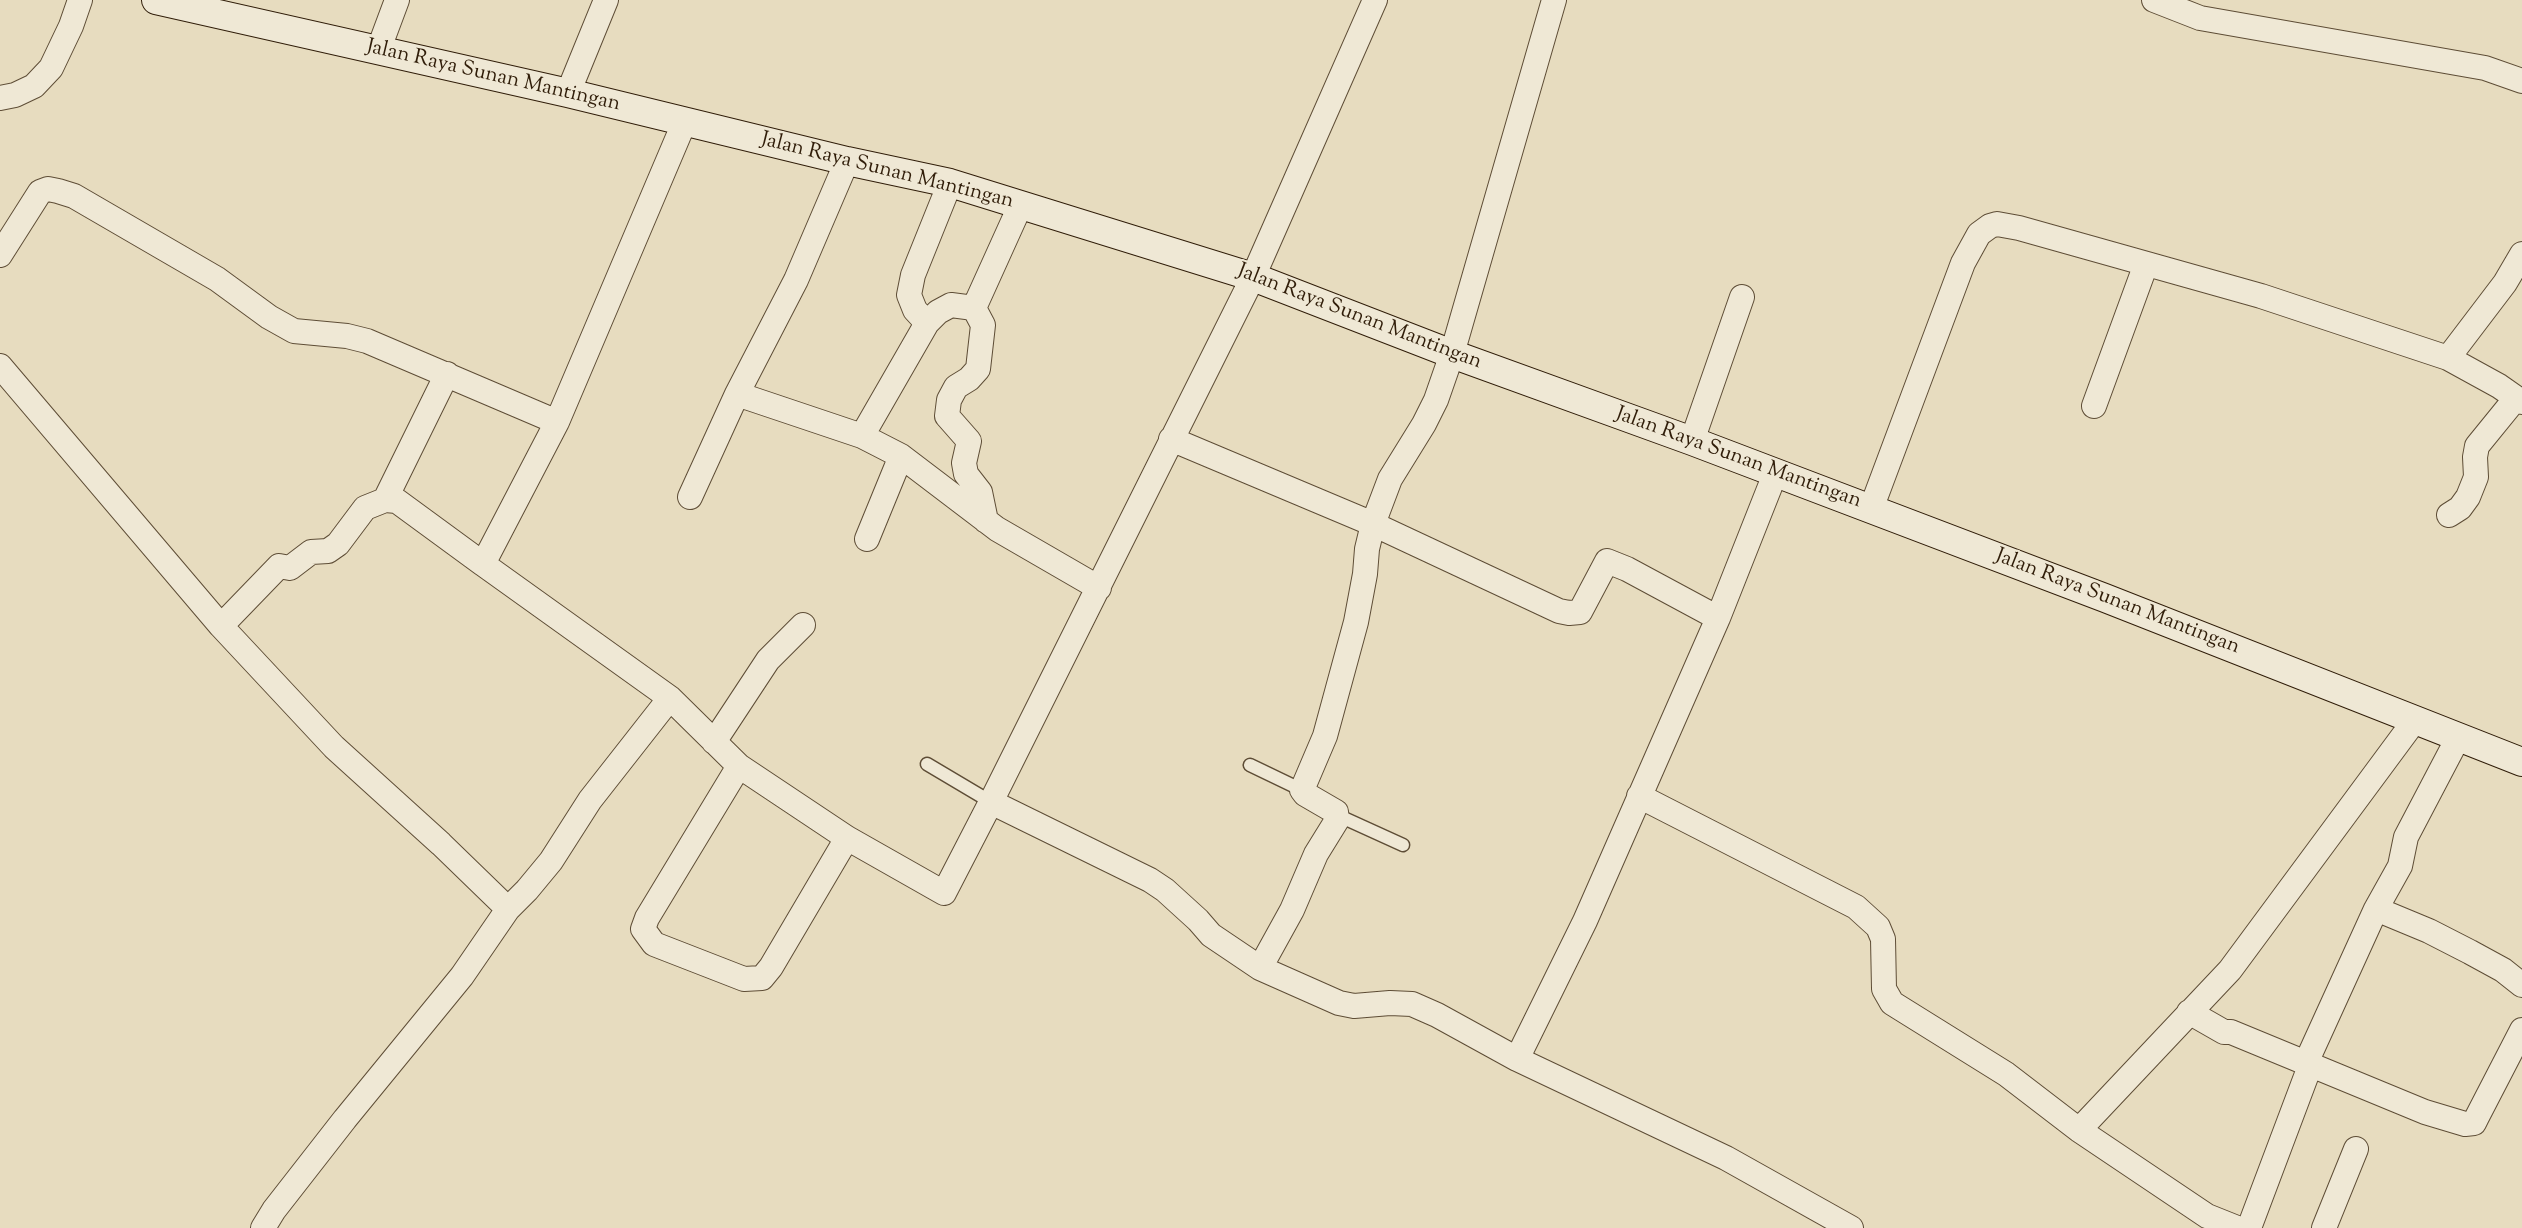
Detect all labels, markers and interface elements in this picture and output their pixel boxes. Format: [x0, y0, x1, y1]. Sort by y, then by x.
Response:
street label: Jalan Raya Sunan Mantingan [364, 36, 622, 118]
street label: Jalan Raya Sunan Mantingan [758, 128, 1016, 216]
street label: Jalan Raya Sunan Mantingan [1233, 260, 1485, 376]
street label: Jalan Raya Sunan Mantingan [1612, 403, 1864, 515]
street label: Jalan Raya Sunan Mantingan [1991, 545, 2243, 661]

